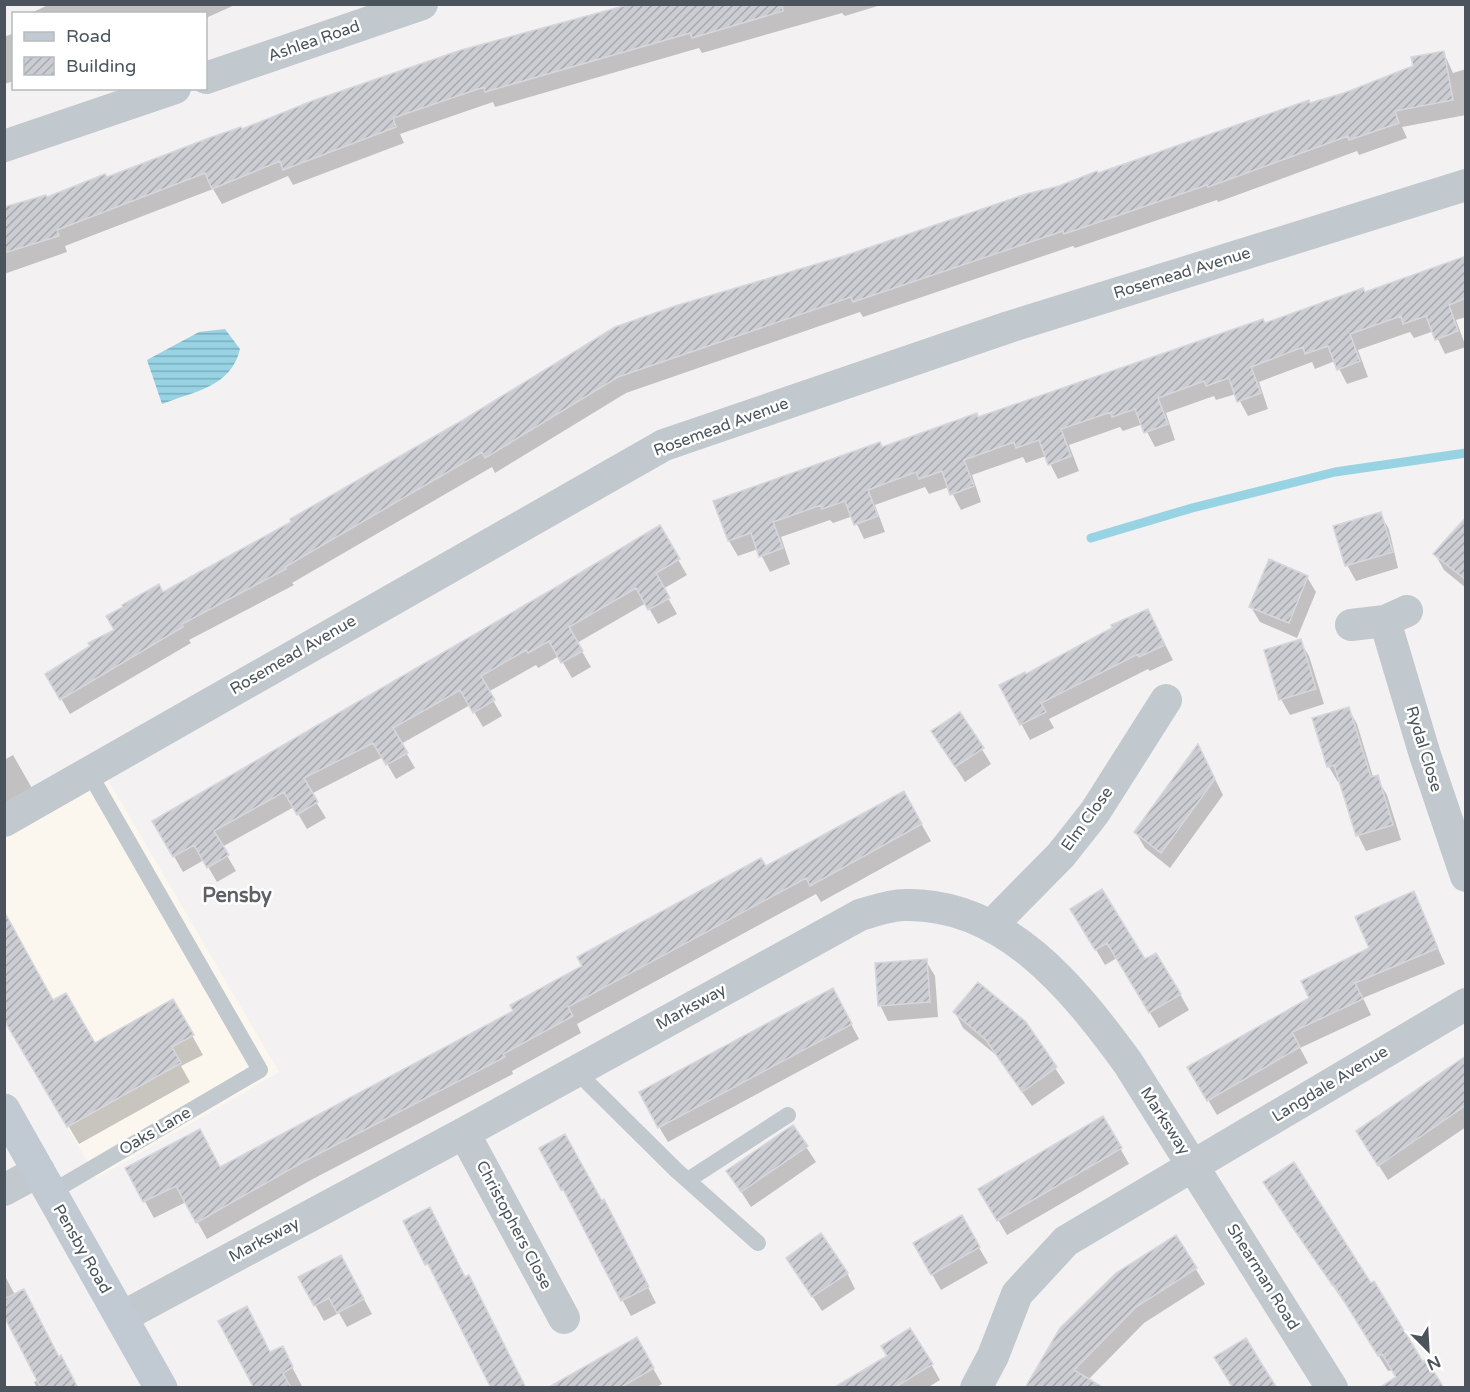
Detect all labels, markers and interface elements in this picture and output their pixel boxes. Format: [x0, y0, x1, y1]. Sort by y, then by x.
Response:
legend [12, 12, 207, 90]
street label: Ashlea Road [265, 16, 363, 66]
text: Road [66, 25, 111, 47]
text: Building [66, 55, 136, 77]
street label: Rosemead Avenue [1111, 243, 1253, 303]
street label: Rosemead Avenue [651, 393, 791, 461]
street label: Rosemead Avenue [226, 611, 360, 699]
street label: Rydal Close [1401, 704, 1447, 794]
street label: Elm Close [1057, 783, 1117, 855]
district label: Pensby [202, 884, 272, 908]
street label: Marksway [653, 979, 730, 1034]
street label: Langdale Avenue [1268, 1042, 1392, 1126]
street label: Marksway [1136, 1083, 1195, 1159]
street label: Oaks Lane [116, 1103, 194, 1159]
street label: Christophers Close [472, 1157, 556, 1293]
street label: Pensby Road [48, 1201, 116, 1297]
street label: Marksway [225, 1213, 303, 1267]
street label: Shearman Road [1222, 1220, 1304, 1334]
north arrow [1398, 1320, 1458, 1380]
text: N [1424, 1351, 1444, 1375]

